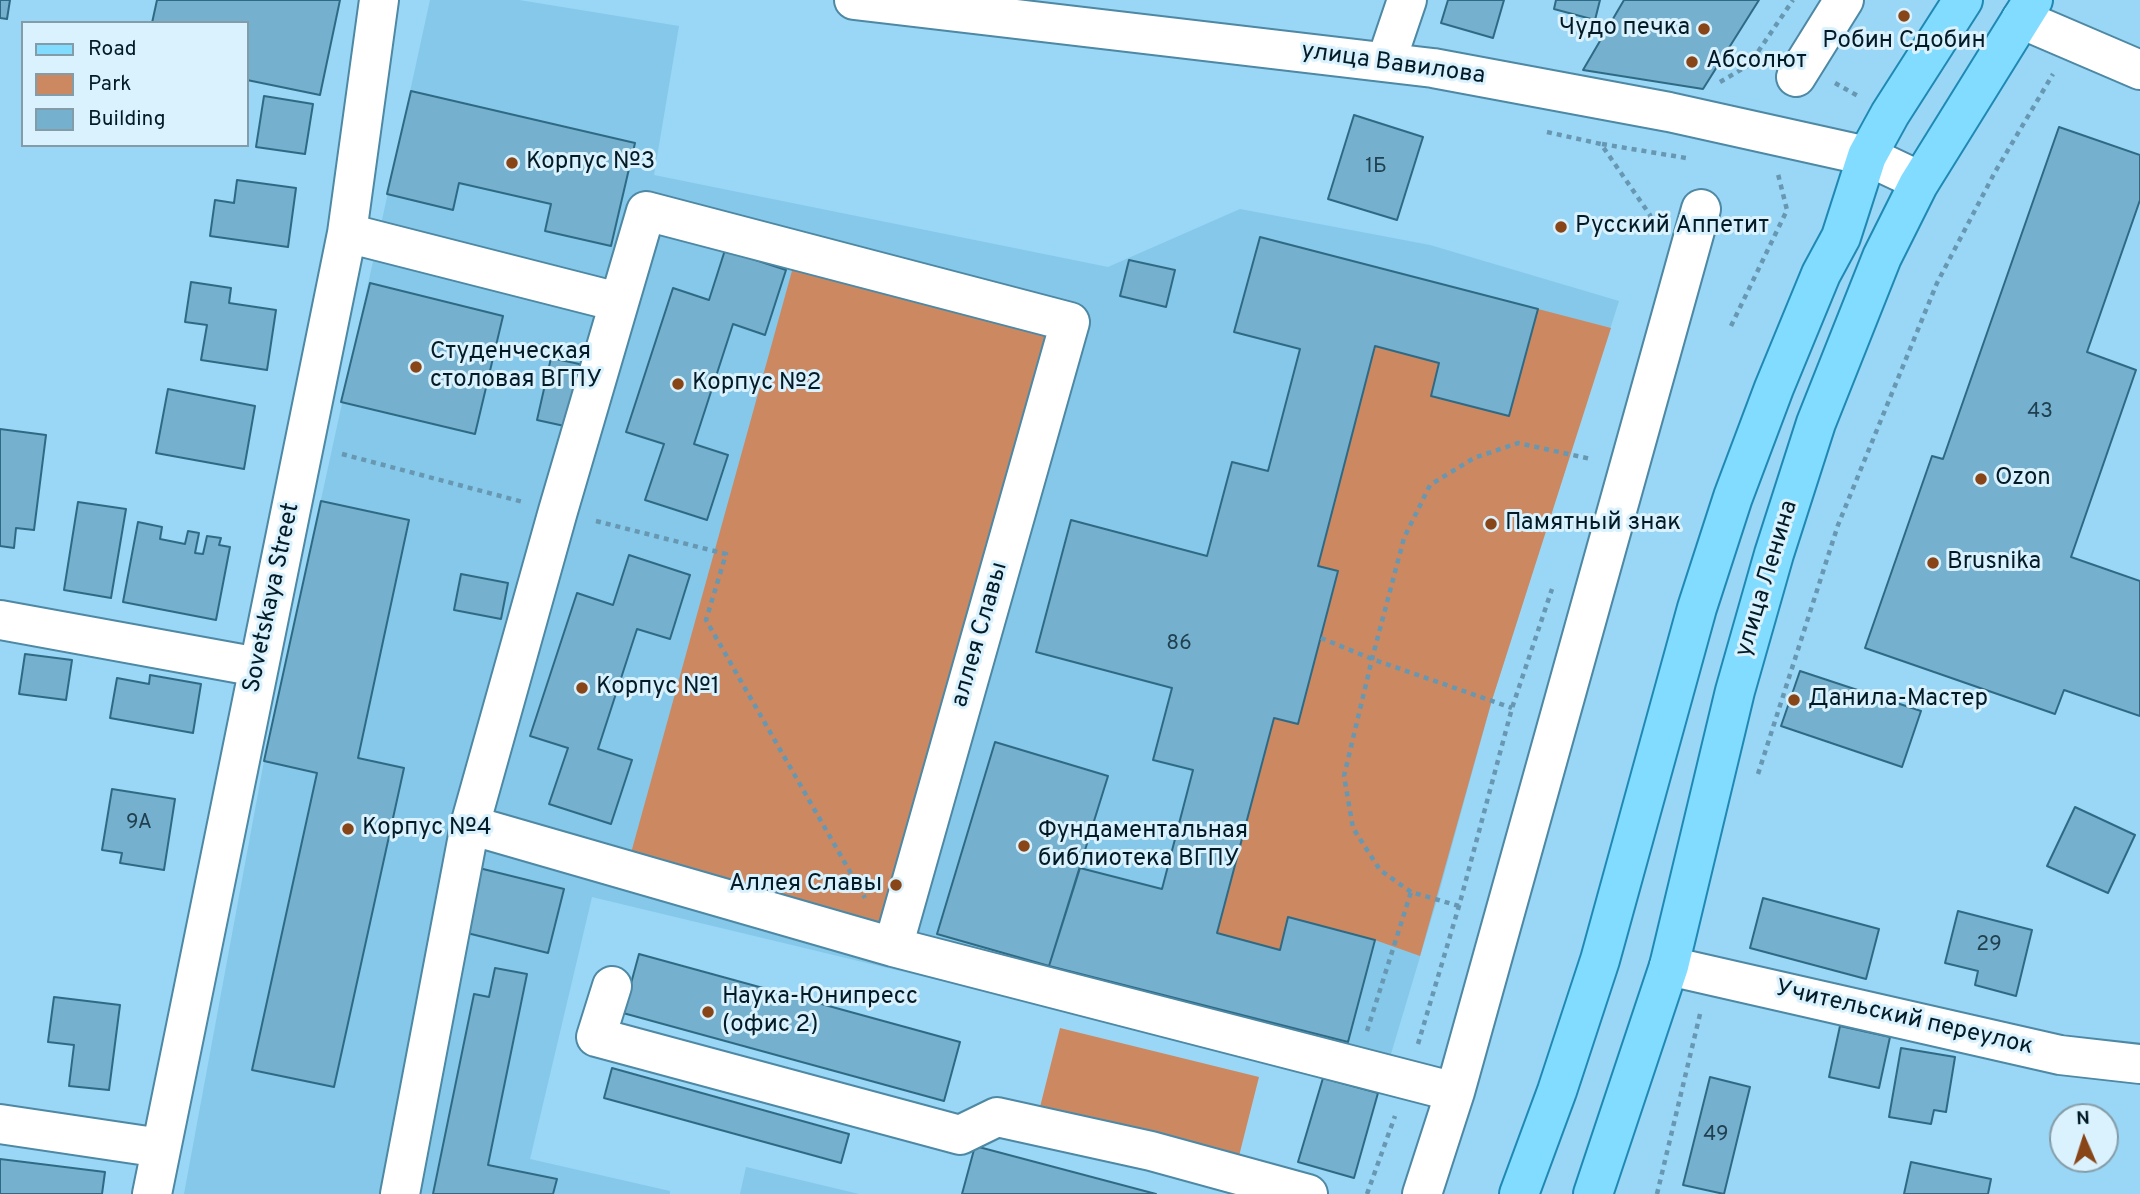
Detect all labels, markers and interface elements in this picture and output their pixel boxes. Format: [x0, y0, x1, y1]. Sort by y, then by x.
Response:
marker: Робин Сдобин [1896, 8, 1912, 24]
place label: Чудо печка [1559, 15, 1690, 43]
legend [21, 21, 248, 147]
marker: Чудо печка [1696, 21, 1712, 37]
place label: Робин Сдобин [1822, 28, 1986, 56]
text: Road [88, 36, 137, 63]
street label: улица Вавилова [1299, 38, 1487, 92]
place label: Абсолют [1706, 48, 1807, 76]
marker: Абсолют [1684, 54, 1700, 70]
text: Park [88, 71, 131, 98]
text: Building [88, 106, 166, 133]
place label: Корпус №3 [526, 149, 655, 177]
marker: Корпус №3 [504, 155, 520, 171]
house number: 1Б [1365, 155, 1387, 181]
place label: Русский Аппетит [1575, 213, 1769, 241]
marker: Русский Аппетит [1553, 219, 1569, 235]
place label: Студенческая столовая ВГПУ [430, 339, 602, 395]
marker: Студенческая столовая ВГПУ [408, 359, 424, 375]
place label: Корпус №2 [692, 370, 821, 398]
marker: Корпус №2 [670, 376, 686, 392]
house number: 43 [2027, 400, 2053, 426]
place label: Ozon [1995, 465, 2051, 493]
marker: Ozon [1973, 471, 1989, 487]
street label: улица Ленина [1731, 497, 1805, 661]
street label: Sovetskaya Street [239, 500, 307, 696]
place label: Памятный знак [1505, 510, 1681, 538]
marker: Памятный знак [1483, 516, 1499, 532]
place label: Brusnika [1947, 549, 2041, 577]
marker: Brusnika [1925, 555, 1941, 571]
street label: аллея Славы [947, 559, 1015, 711]
house number: 86 [1166, 632, 1192, 658]
place label: Корпус №1 [596, 674, 720, 702]
marker: Корпус №1 [574, 680, 590, 696]
place label: Данила-Мастер [1808, 686, 1988, 714]
marker: Данила-Мастер [1786, 692, 1802, 708]
house number: 9А [126, 811, 152, 837]
place label: Корпус №4 [362, 815, 492, 843]
place label: Фундаментальная библиотека ВГПУ [1038, 818, 1248, 874]
marker: Корпус №4 [340, 821, 356, 837]
marker: Фундаментальная библиотека ВГПУ [1016, 838, 1032, 854]
place label: Аллея Славы [729, 871, 882, 899]
marker: Аллея Славы [888, 877, 904, 893]
house number: 29 [1976, 933, 2002, 959]
street label: Учительский переулок [1772, 975, 2036, 1063]
place label: Наука-Юнипресс (офис 2) [722, 984, 918, 1040]
marker: Наука-Юнипресс (офис 2) [700, 1004, 716, 1020]
north arrow [2049, 1103, 2119, 1173]
text: N [2076, 1107, 2090, 1131]
house number: 49 [1703, 1123, 1729, 1149]

